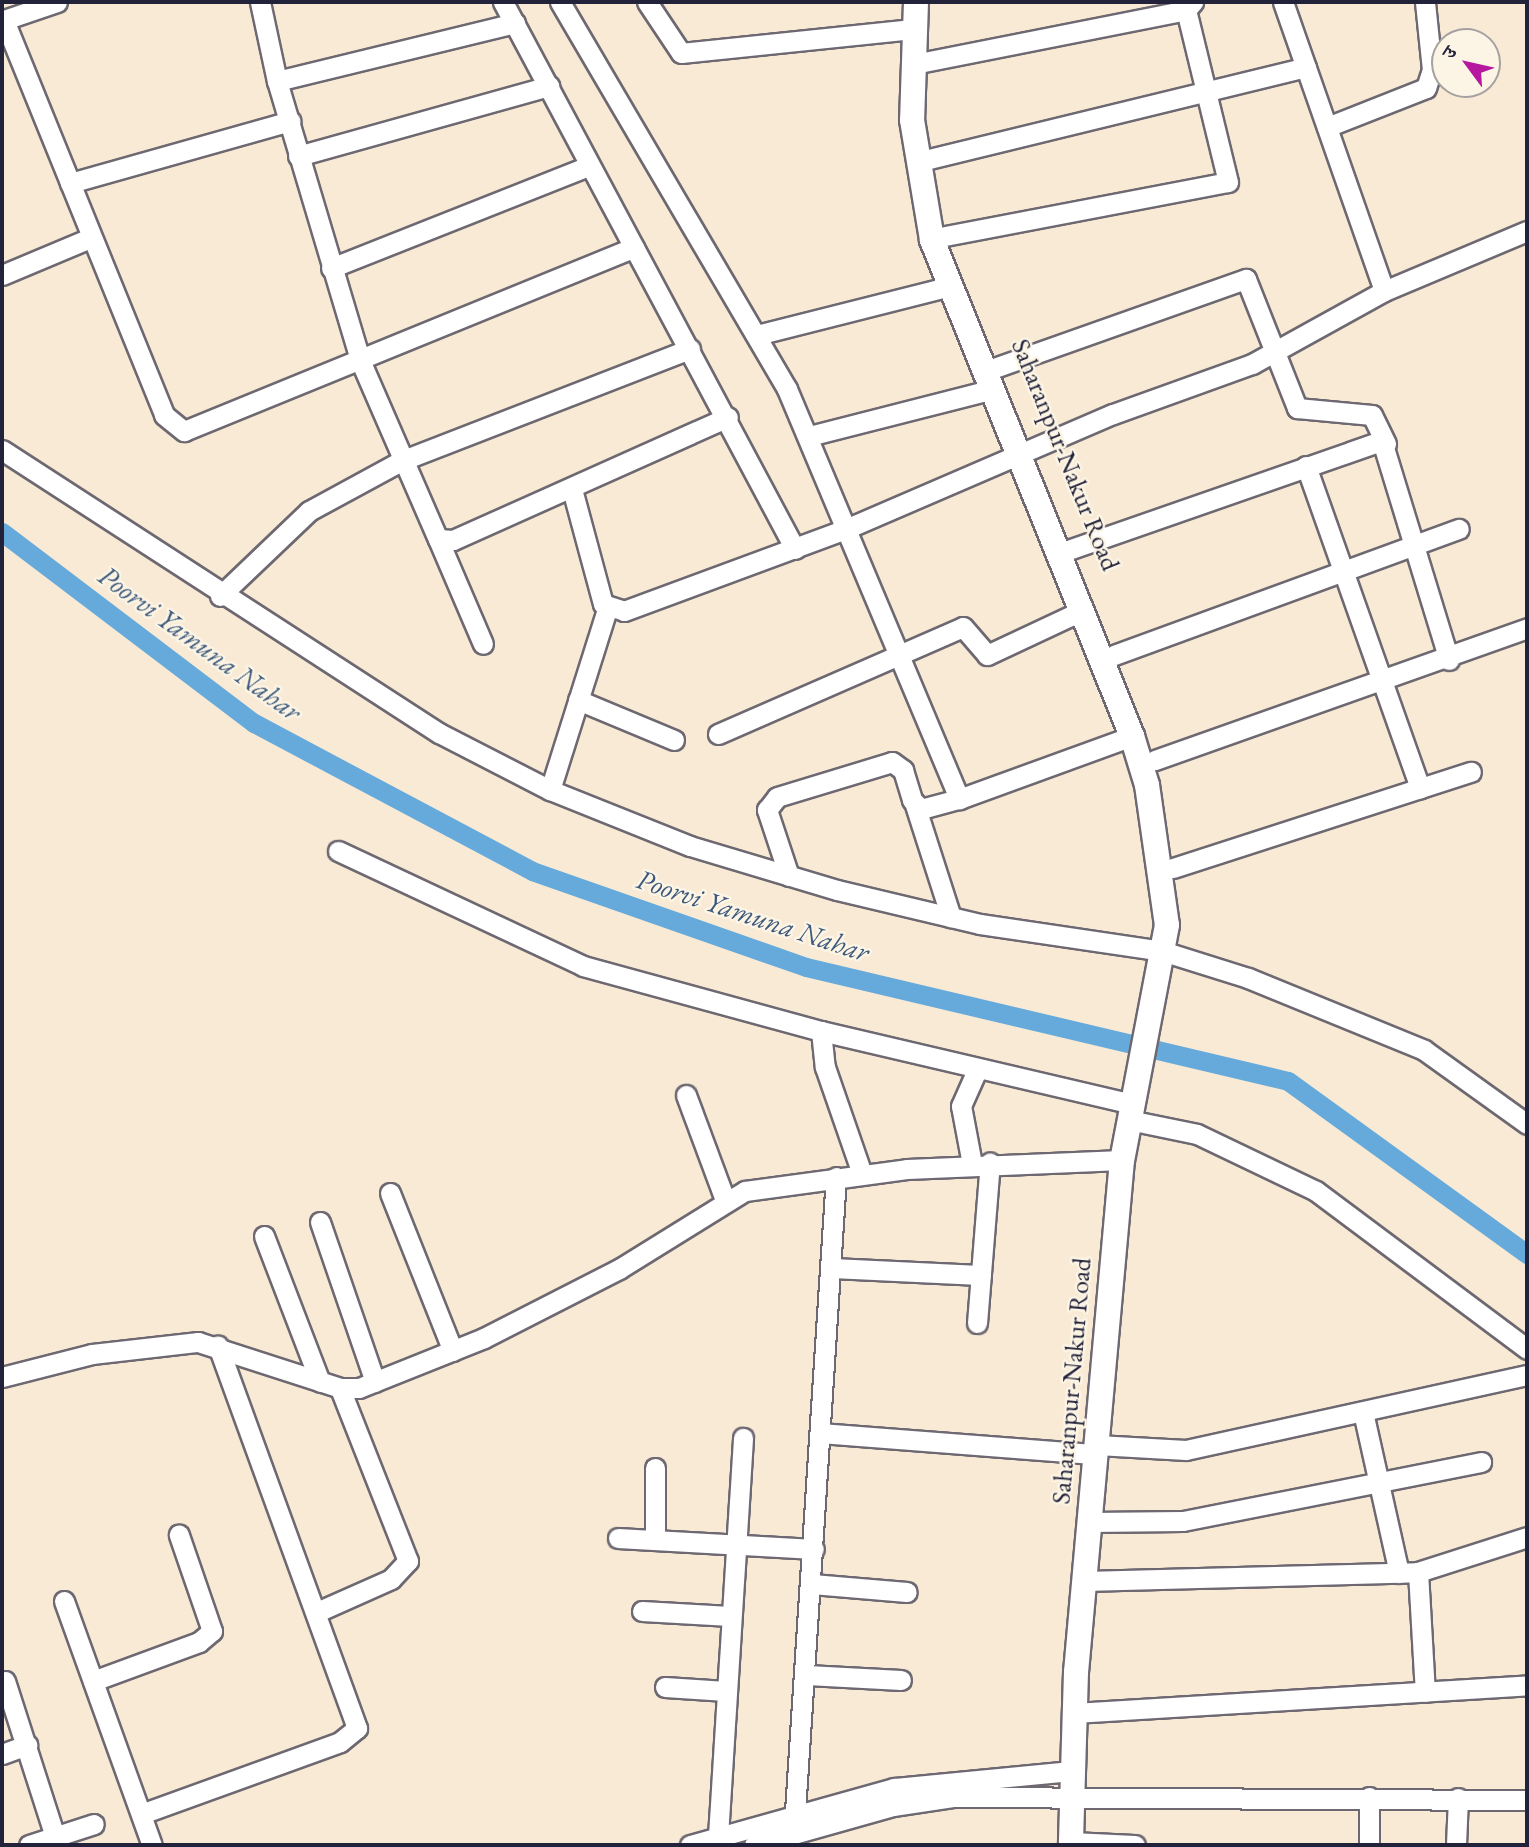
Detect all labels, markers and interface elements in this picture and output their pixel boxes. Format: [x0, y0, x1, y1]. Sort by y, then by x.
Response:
north arrow [1431, 28, 1501, 98]
text: उ [1437, 42, 1463, 63]
street label: Saharanpur-Nakur Road [1004, 335, 1126, 575]
water label: Poorvi Yamuna Nahar [92, 558, 308, 728]
water label: Poorvi Yamuna Nahar [632, 862, 874, 968]
street label: Saharanpur-Nakur Road [1046, 1257, 1098, 1505]

